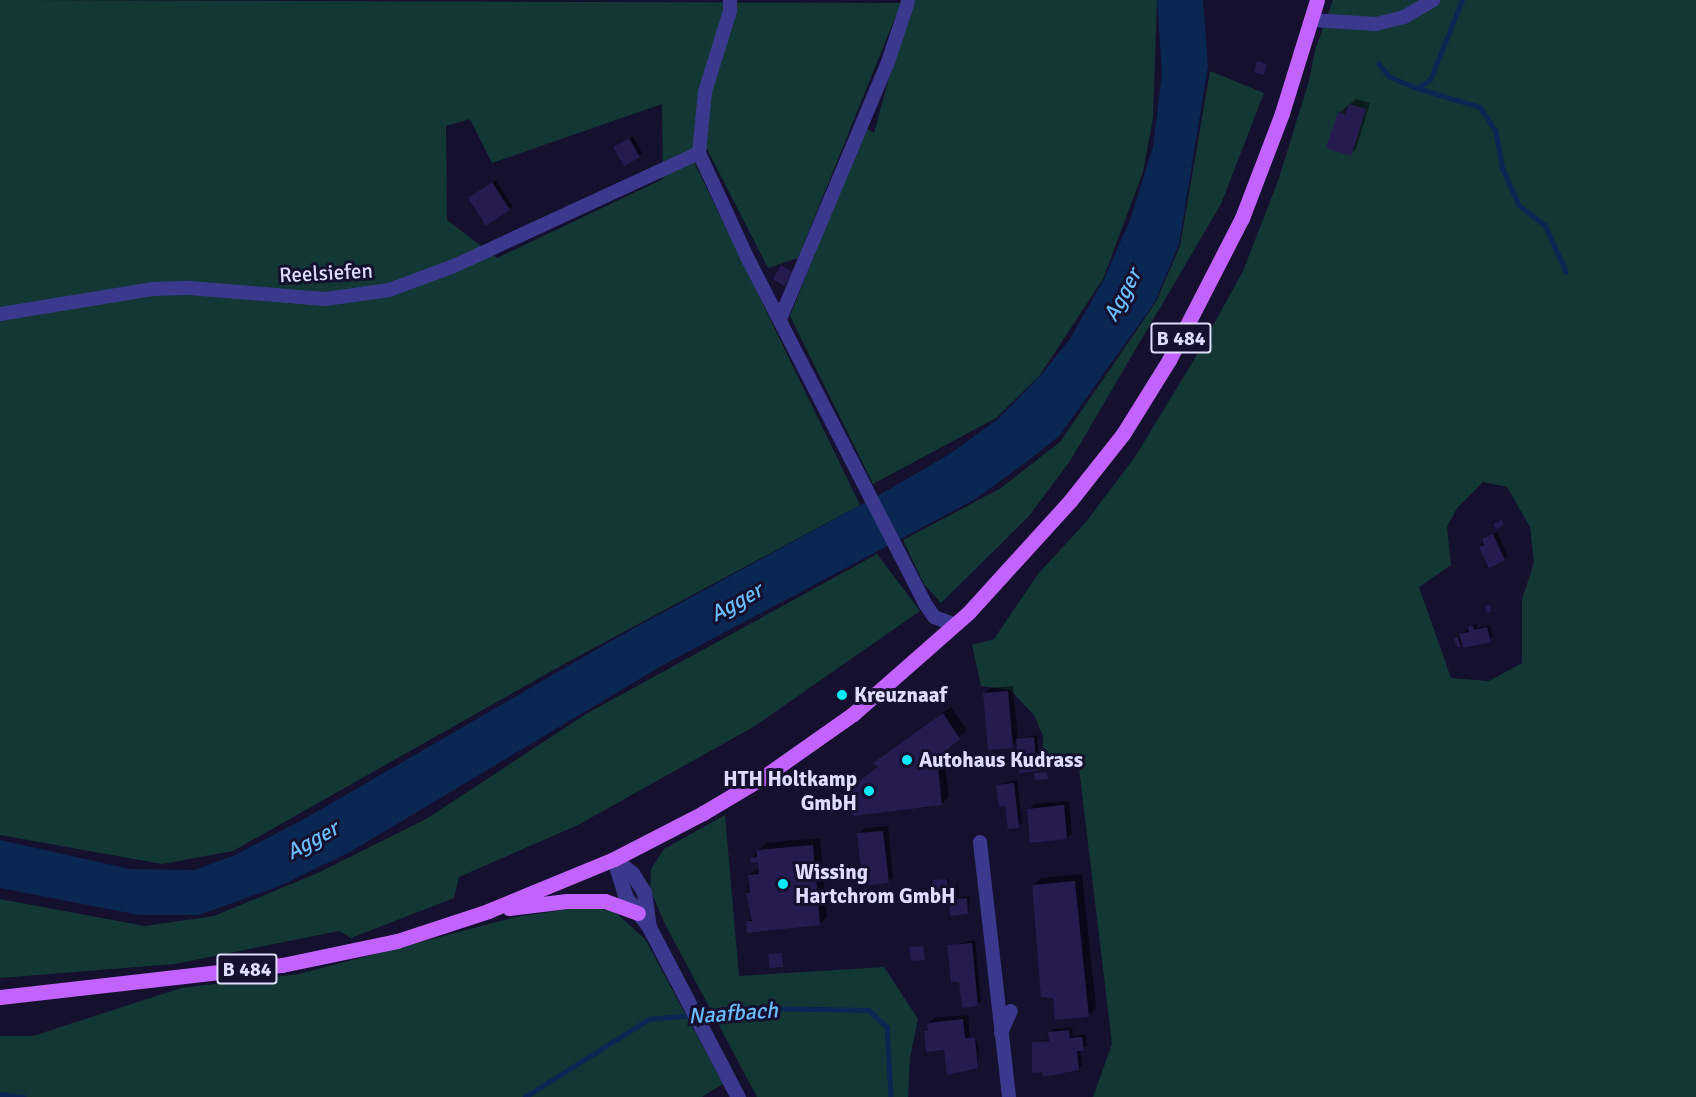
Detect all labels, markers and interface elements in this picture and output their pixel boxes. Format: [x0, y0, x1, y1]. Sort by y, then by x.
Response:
street label: Reelsiefen [279, 258, 373, 288]
water label: Agger [1097, 264, 1147, 326]
road number: B 484 [1150, 321, 1212, 355]
water label: Agger [705, 577, 767, 627]
place label: Kreuznaaf [854, 682, 947, 708]
marker: Kreuznaaf [835, 688, 849, 702]
place label: Autohaus Kudrass [919, 747, 1083, 773]
marker: Autohaus Kudrass [900, 753, 914, 767]
place label: HTH Holtkamp GmbH [723, 766, 857, 816]
marker: HTH Holtkamp GmbH [862, 784, 876, 798]
water label: Agger [281, 815, 343, 865]
place label: Wissing Hartchrom GmbH [795, 859, 955, 909]
marker: Wissing Hartchrom GmbH [776, 877, 790, 891]
road number: B 484 [216, 952, 278, 986]
water label: Naafbach [687, 997, 779, 1029]

